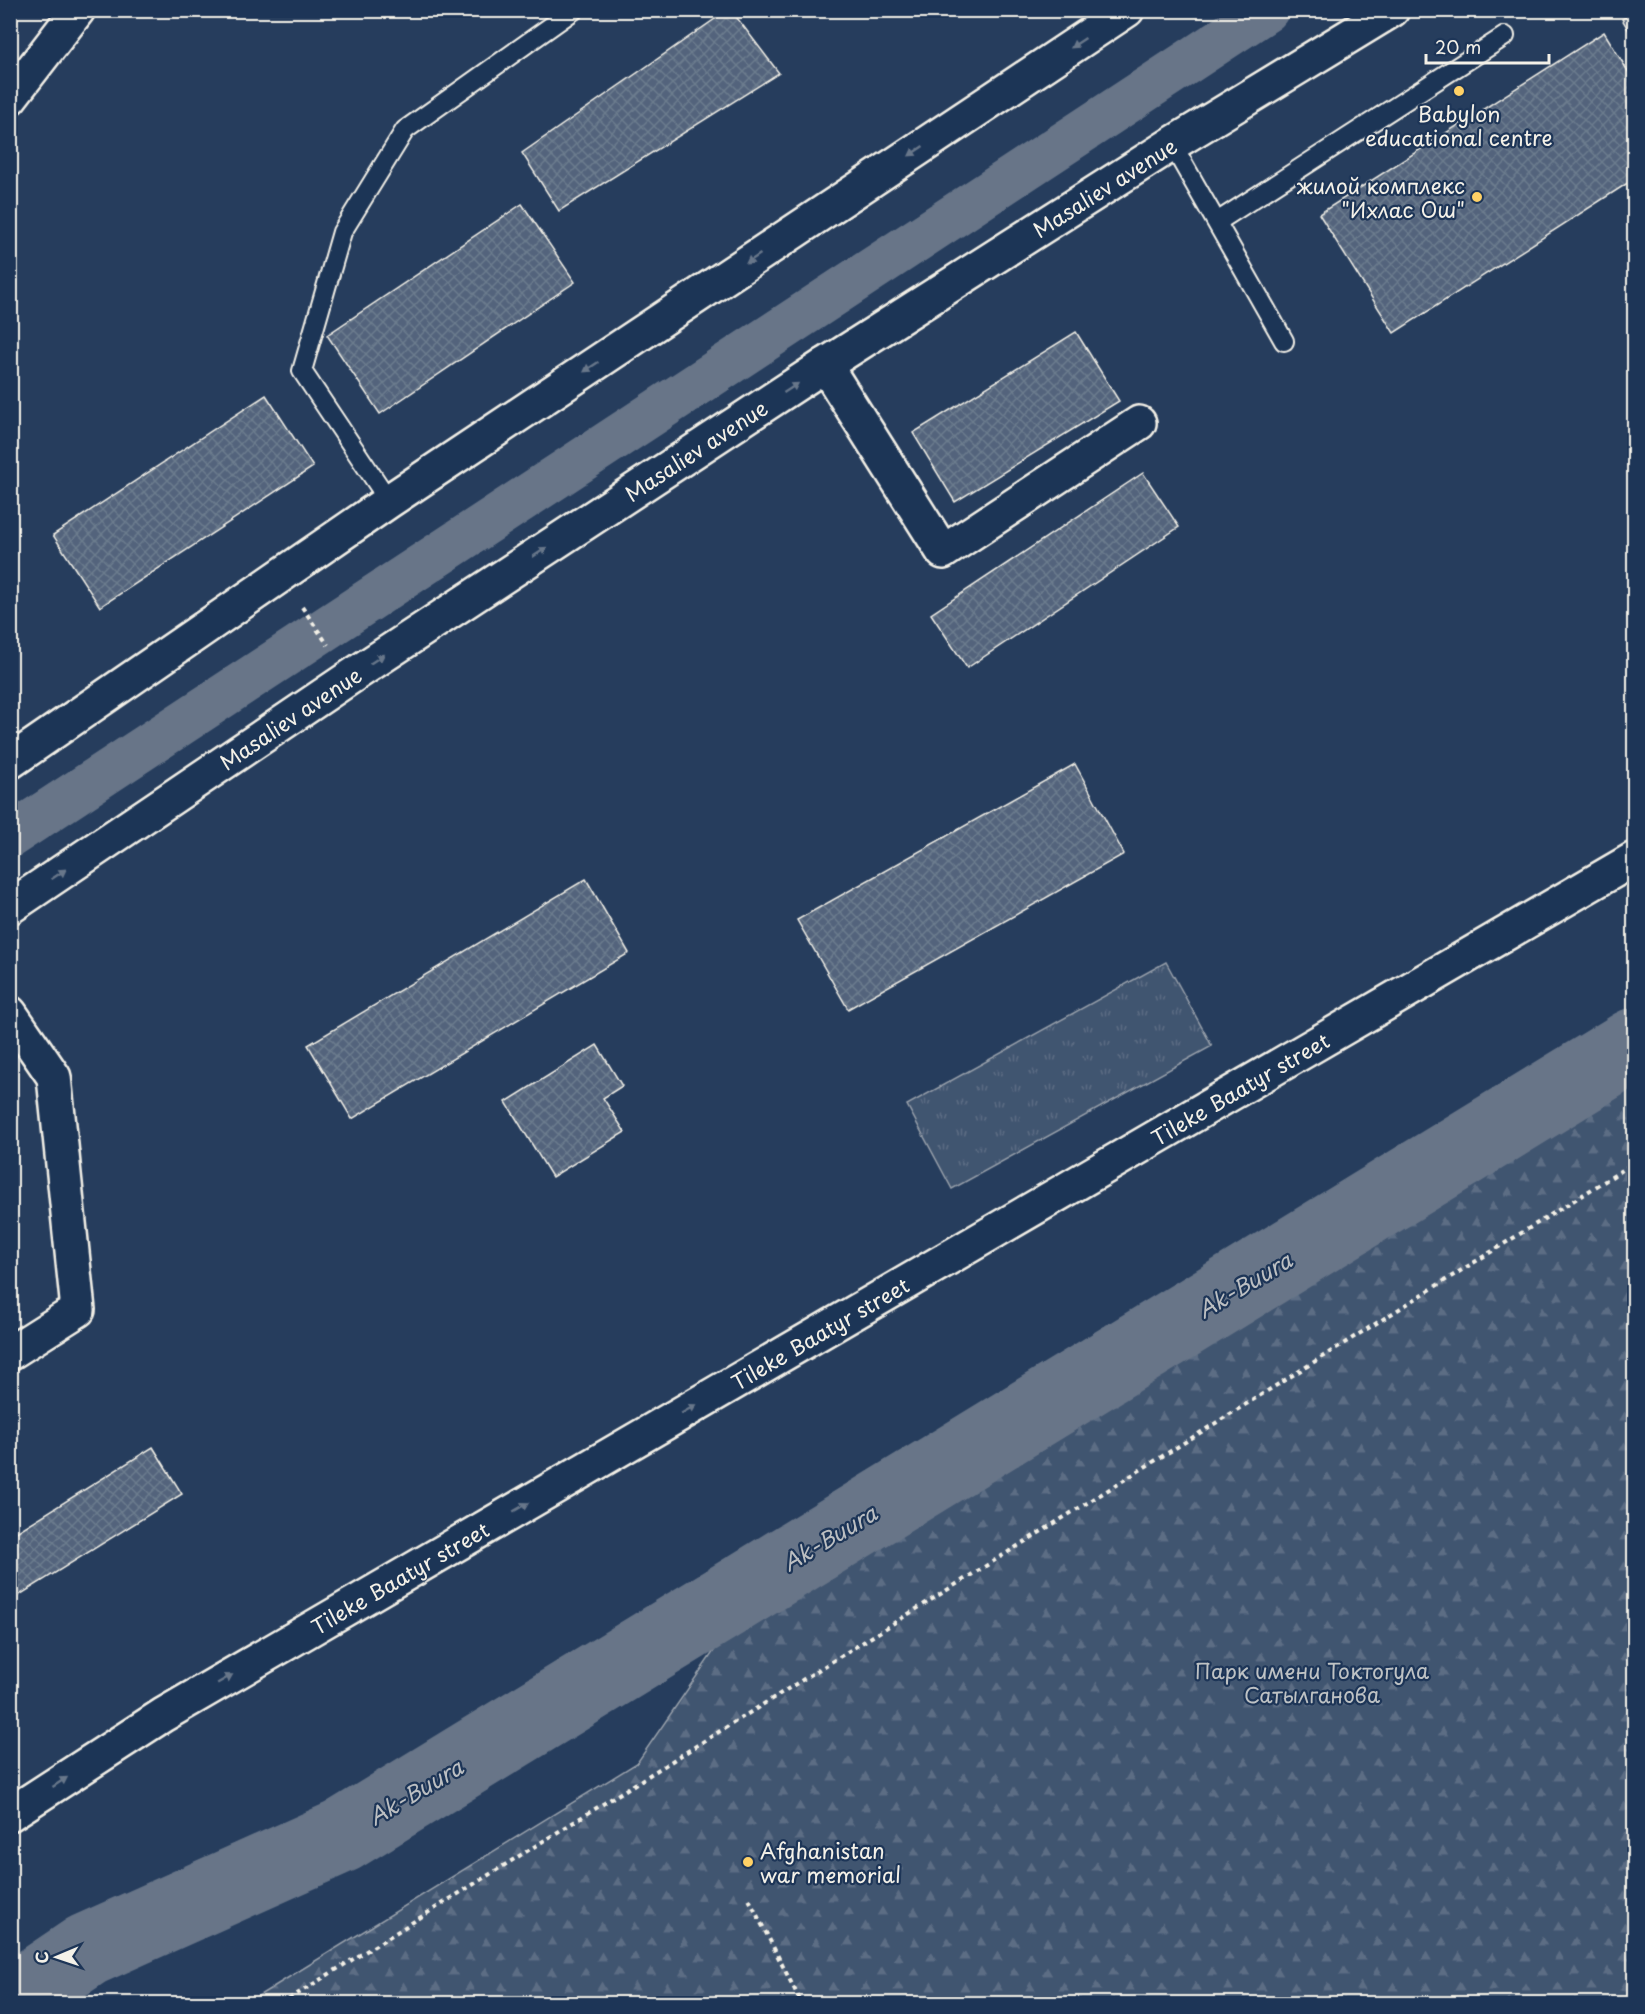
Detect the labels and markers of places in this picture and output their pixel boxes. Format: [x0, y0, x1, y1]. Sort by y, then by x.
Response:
marker: Babylon educational centre [1452, 84, 1466, 98]
place label: Babylon educational centre [1365, 97, 1553, 153]
place label: жилой комплекс "Ихлас Ош" [1297, 169, 1465, 225]
marker: жилой комплекс "Ихлас Ош" [1470, 190, 1484, 204]
place label: Afghanistan war memorial [760, 1834, 901, 1890]
marker: Afghanistan war memorial [741, 1855, 755, 1869]

